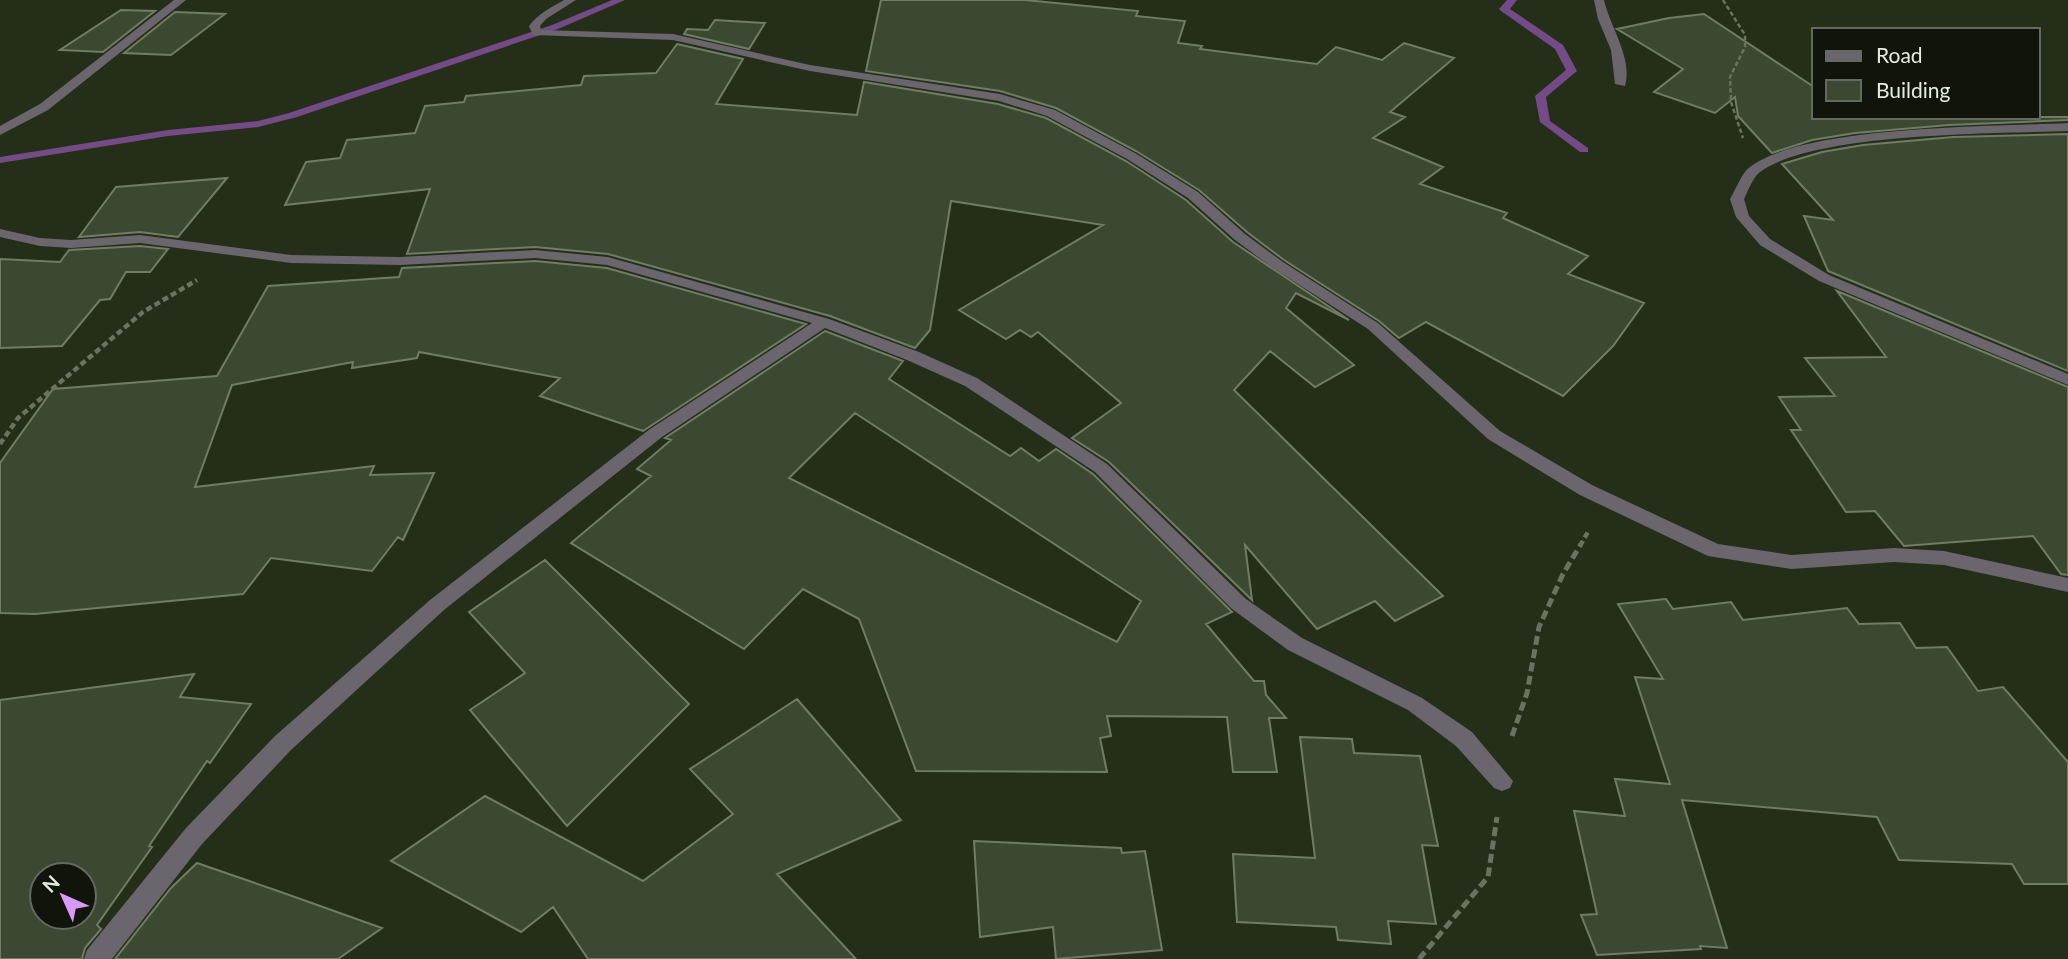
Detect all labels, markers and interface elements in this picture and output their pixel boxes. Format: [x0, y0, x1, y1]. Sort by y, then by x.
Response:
legend [1812, 28, 2040, 119]
text: Road [1876, 42, 1923, 67]
text: Building [1876, 77, 1951, 102]
north arrow [28, 861, 98, 931]
text: N [37, 870, 64, 897]

